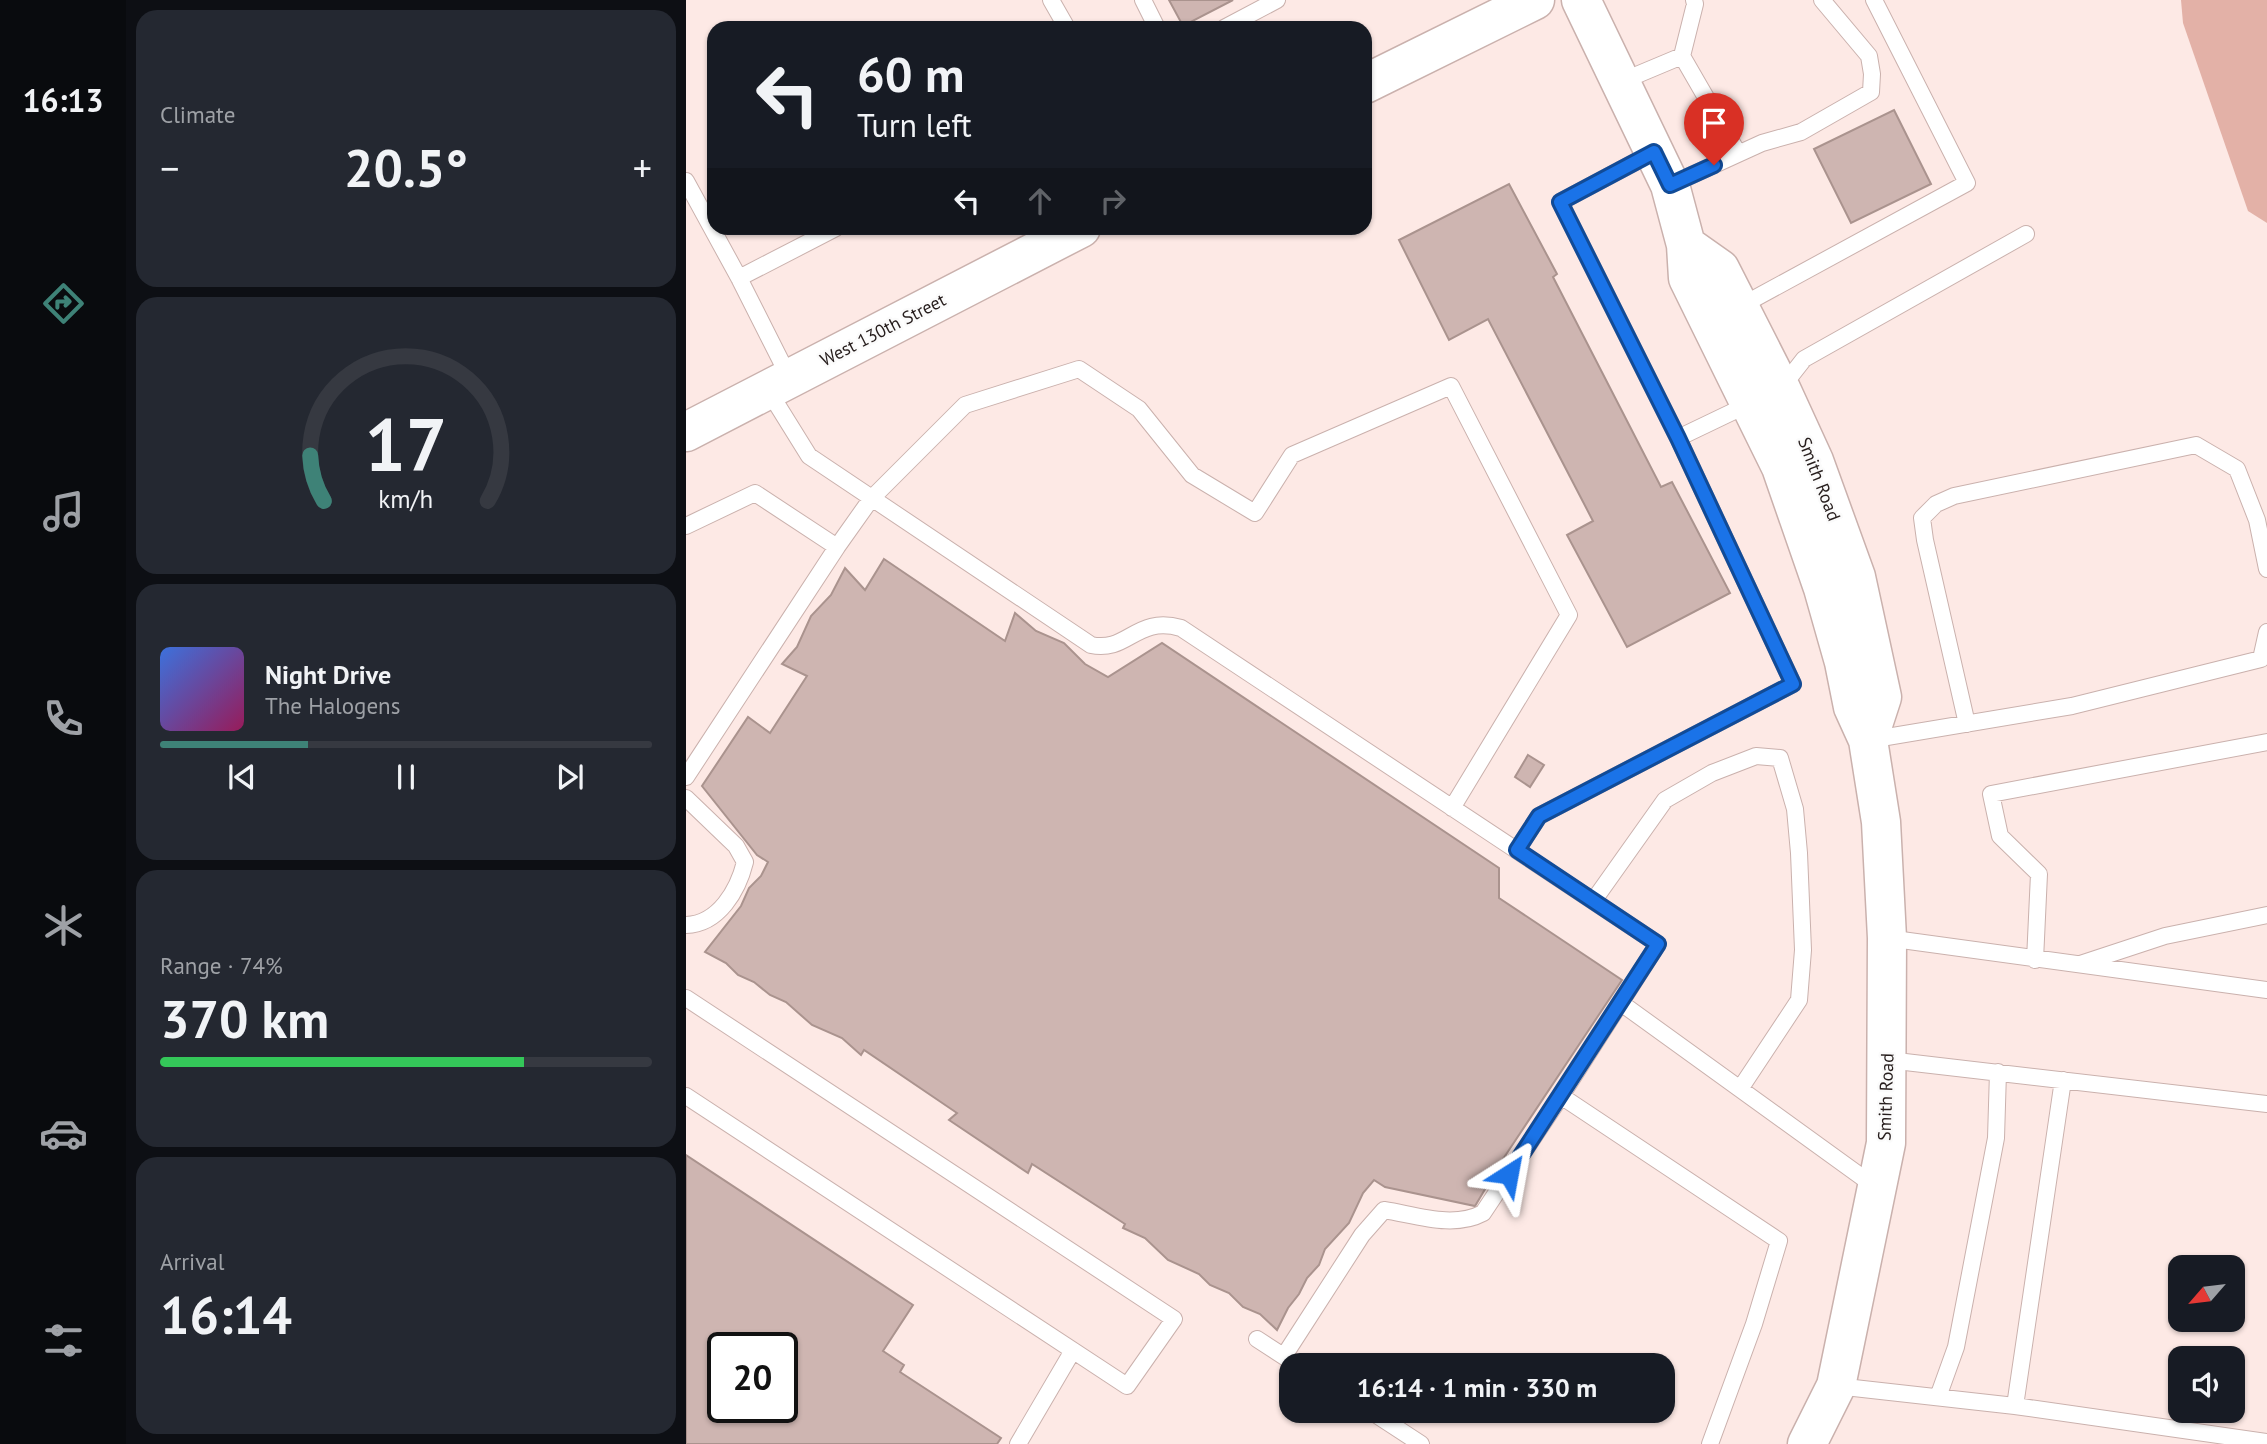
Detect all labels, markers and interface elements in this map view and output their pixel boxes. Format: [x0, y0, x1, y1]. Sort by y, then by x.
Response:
text: 60 m [857, 42, 964, 106]
icon: left [742, 49, 833, 140]
text: 16:13 [22, 79, 104, 121]
pin [1684, 93, 1744, 165]
text: Climate [160, 100, 235, 129]
text: Turn left [857, 104, 972, 146]
icon: arrive [1695, 104, 1733, 142]
text: 20.5° [344, 134, 468, 201]
text: − [160, 143, 179, 192]
text: + [633, 143, 652, 192]
icon: left [948, 182, 986, 220]
icon: ahead [1021, 182, 1059, 220]
icon: right [1094, 182, 1132, 220]
icon: directions [39, 279, 88, 328]
street label: West 130th Street [816, 288, 949, 371]
text: 17 [365, 398, 447, 492]
street label: Smith Road [1793, 434, 1846, 524]
text: km/h [379, 483, 433, 515]
icon: music [39, 487, 88, 536]
text: Night Drive [265, 658, 391, 691]
text: The Halogens [265, 691, 400, 720]
icon: phone [39, 694, 88, 743]
icon: previous [223, 758, 261, 796]
icon: pause [387, 758, 425, 796]
icon: next [551, 758, 589, 796]
icon: climate [39, 901, 88, 950]
text: Range · 74% [160, 951, 283, 980]
text: 370 km [160, 985, 329, 1052]
street label: Smith Road [1872, 1053, 1899, 1141]
icon: car [39, 1109, 88, 1158]
position arrow [1472, 1137, 1546, 1211]
text: Arrival [160, 1247, 224, 1276]
north arrow [2168, 1255, 2245, 1332]
map controls [2168, 1255, 2245, 1423]
text: 16:14 [160, 1281, 292, 1348]
icon: filters [39, 1316, 88, 1365]
speed limit sign: 20 [707, 1332, 798, 1423]
button: sound [2168, 1346, 2245, 1423]
text: 16:14 · 1 min · 330 m [1357, 1371, 1597, 1404]

